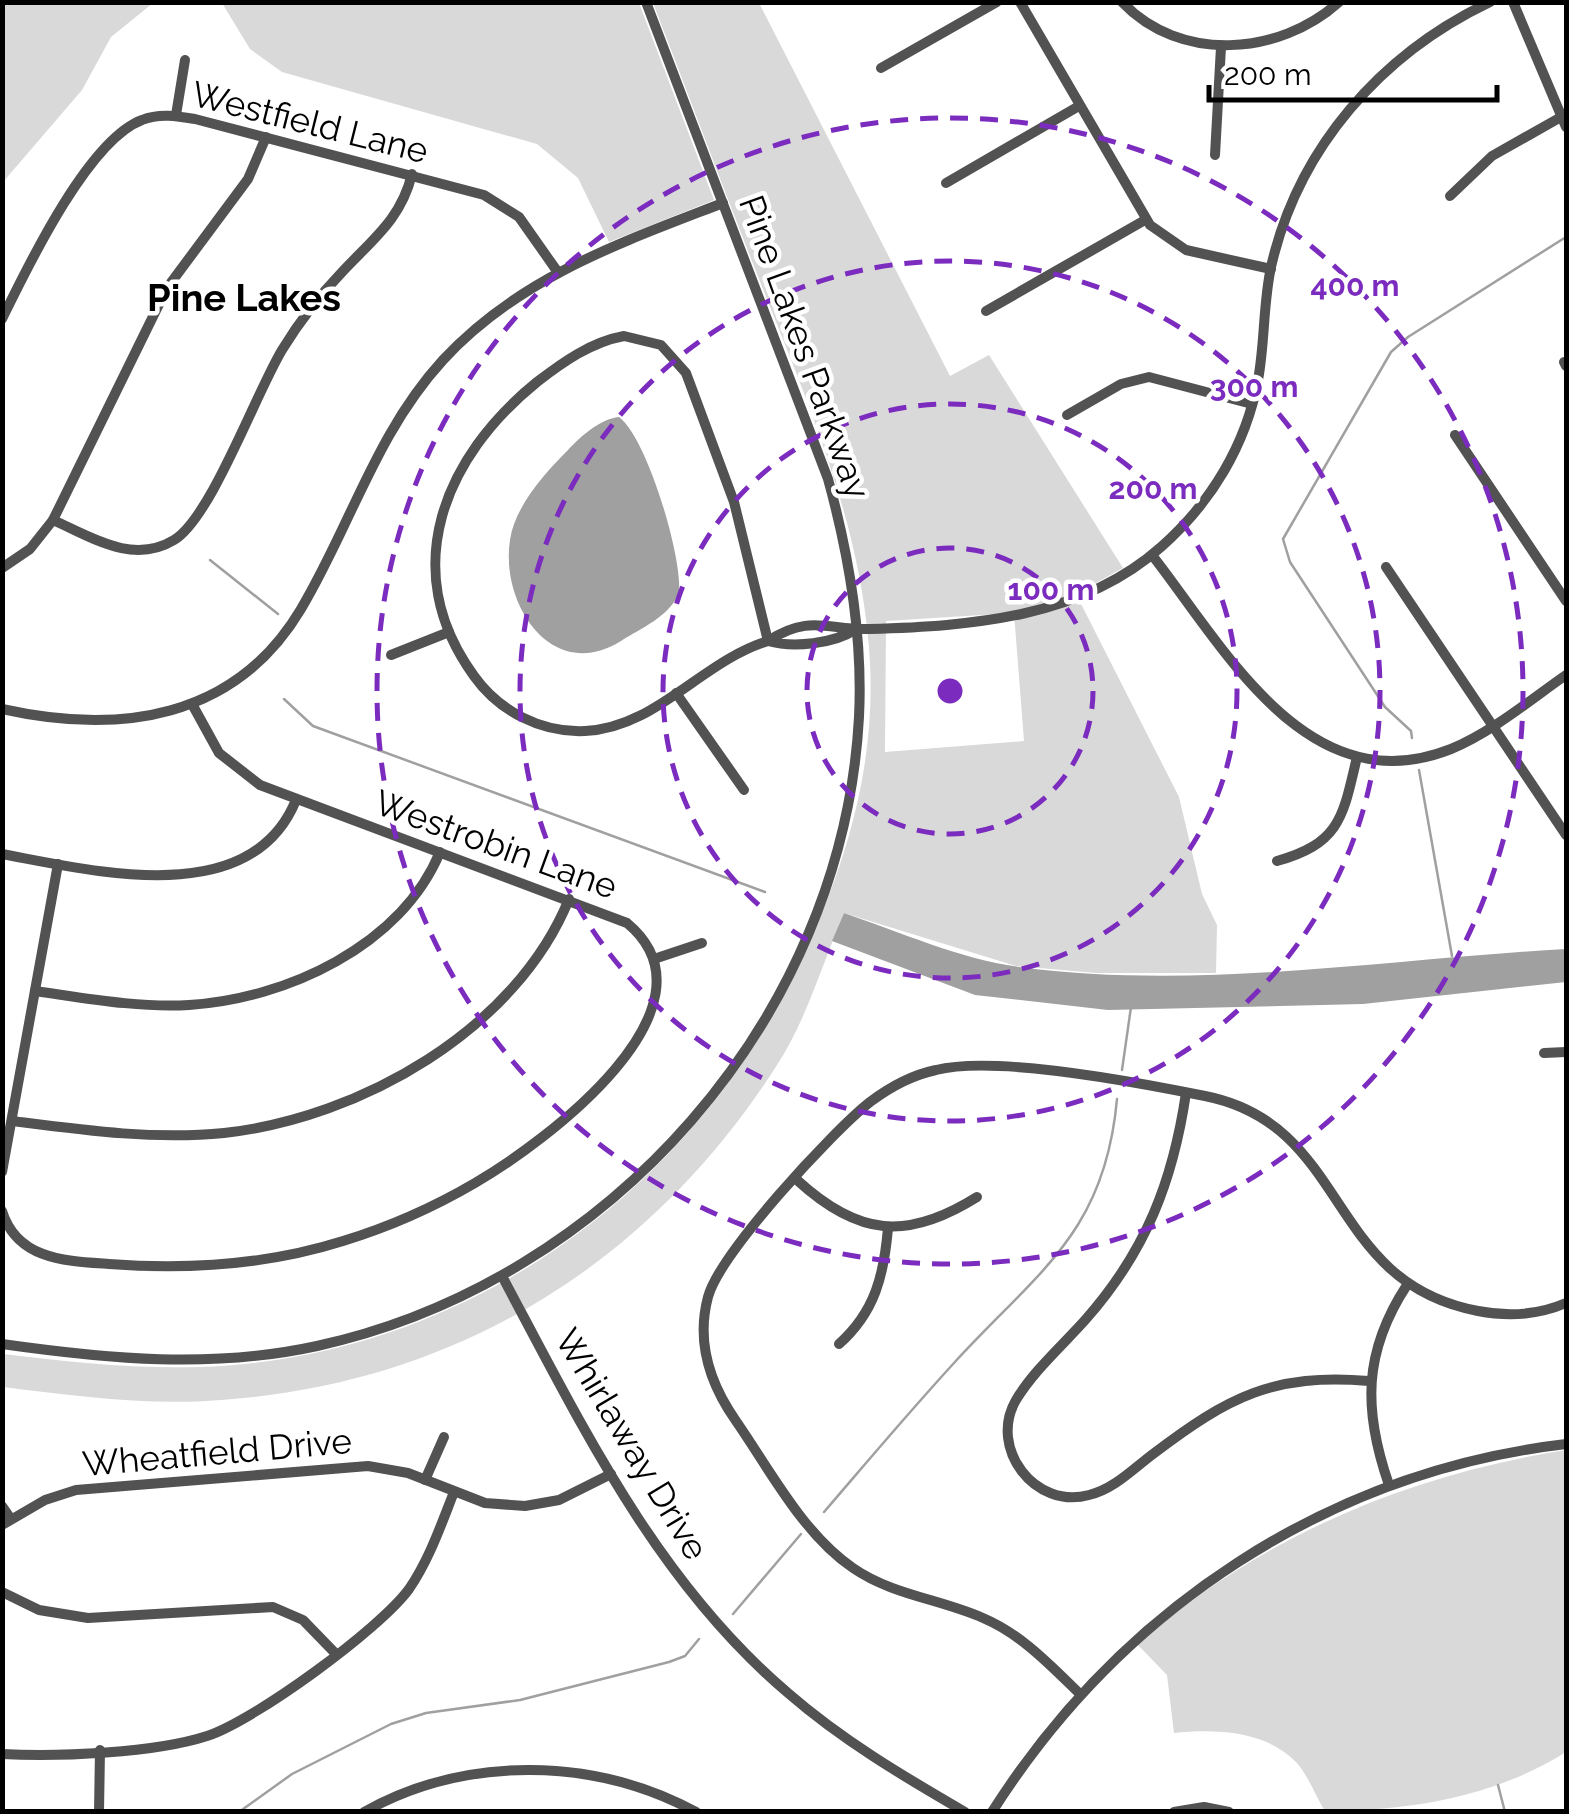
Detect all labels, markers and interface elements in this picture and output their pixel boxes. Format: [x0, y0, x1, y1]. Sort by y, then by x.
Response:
scale bar [1209, 40, 1496, 102]
text: 200 m [1224, 57, 1312, 92]
street label: Westfield Lane [187, 73, 433, 171]
street label: Pine Lakes Parkway [731, 190, 879, 504]
text: 400 m [1310, 268, 1400, 303]
district label: Pine Lakes [147, 275, 341, 320]
text: 300 m [1210, 369, 1298, 404]
text: 200 m [1109, 471, 1197, 506]
text: 100 m [1008, 572, 1094, 607]
centre of rings [932, 673, 968, 709]
street label: Westrobin Lane [369, 781, 623, 907]
street label: Whirlaway Drive [547, 1321, 717, 1567]
street label: Wheatfield Drive [81, 1420, 353, 1484]

